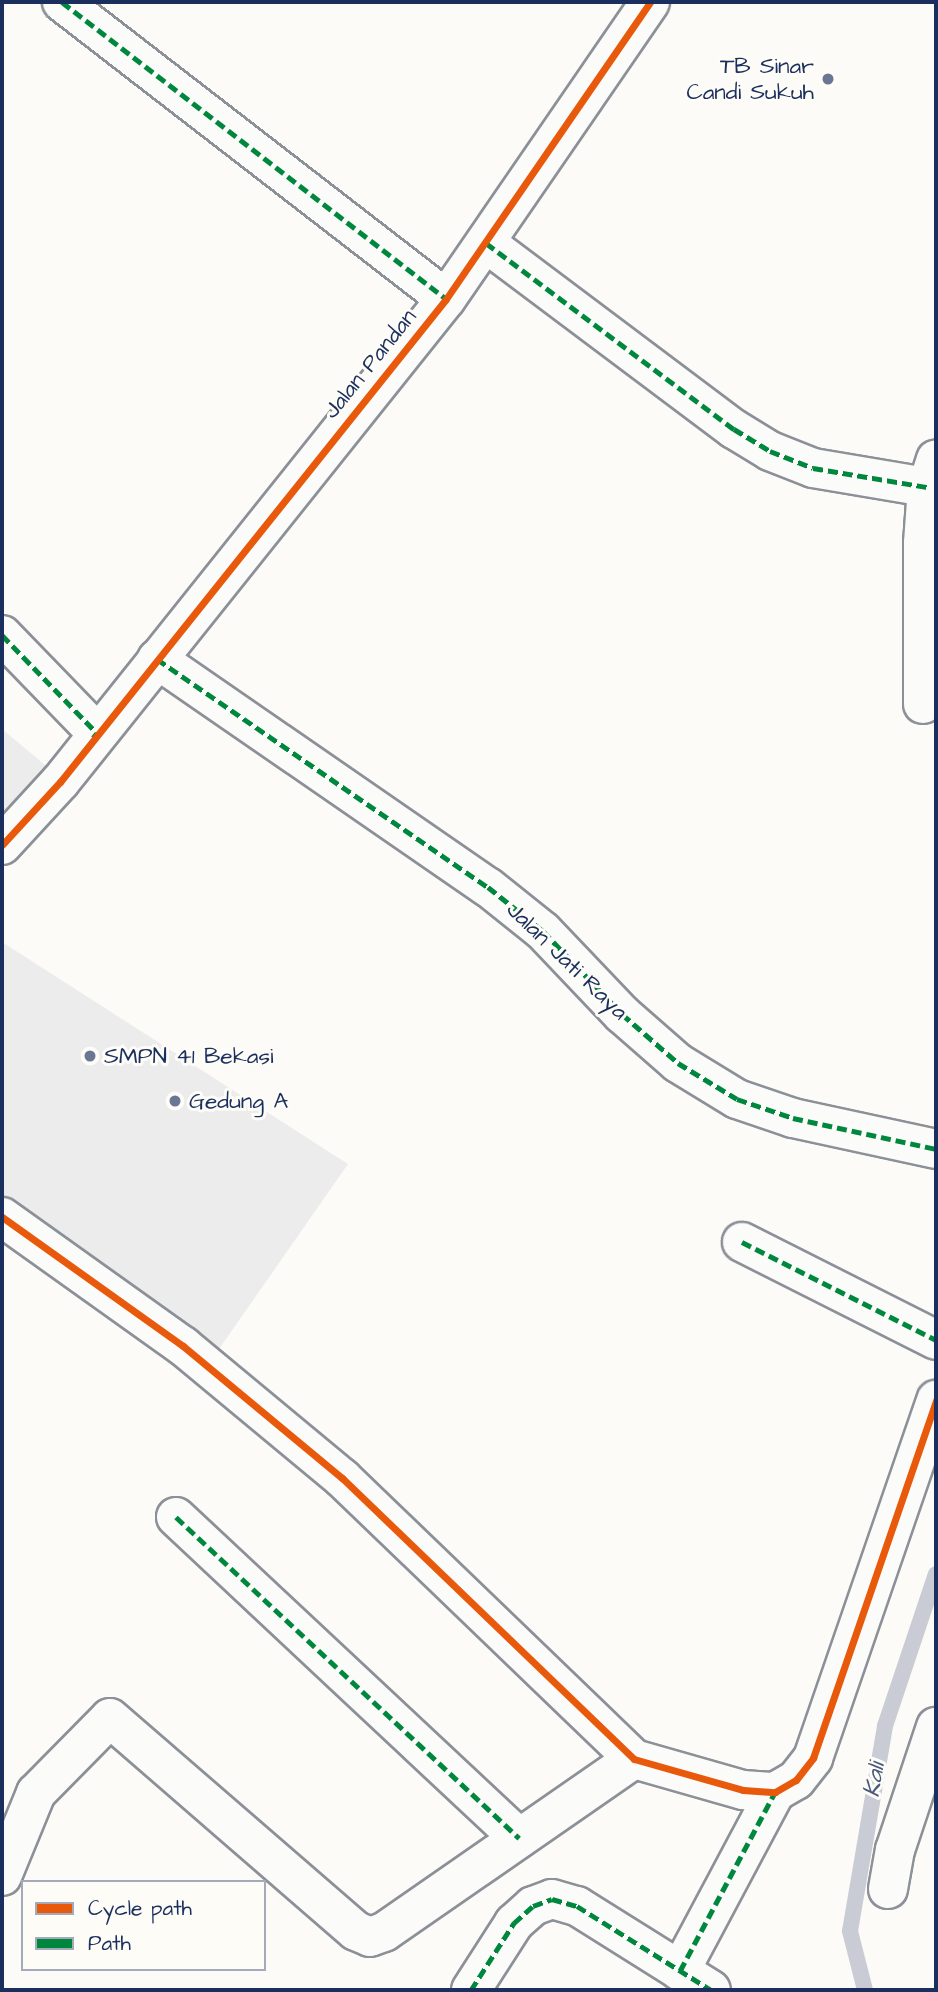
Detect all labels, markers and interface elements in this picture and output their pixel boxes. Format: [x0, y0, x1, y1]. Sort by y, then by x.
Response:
place label: TB Sinar Candi Sukuh [686, 52, 814, 106]
marker: TB Sinar Candi Sukuh [820, 71, 836, 87]
street label: Jalan Pandan [317, 304, 423, 424]
street label: Jalan Jati Raya [501, 896, 633, 1026]
place label: SMPN 41 Bekasi [104, 1042, 274, 1070]
marker: SMPN 41 Bekasi [82, 1048, 98, 1064]
place label: Gedung A [189, 1087, 288, 1115]
marker: Gedung A [167, 1093, 183, 1109]
water label: Kali [858, 1761, 892, 1799]
legend [21, 1880, 266, 1971]
text: Cycle path [88, 1894, 192, 1923]
text: Path [88, 1929, 131, 1958]

